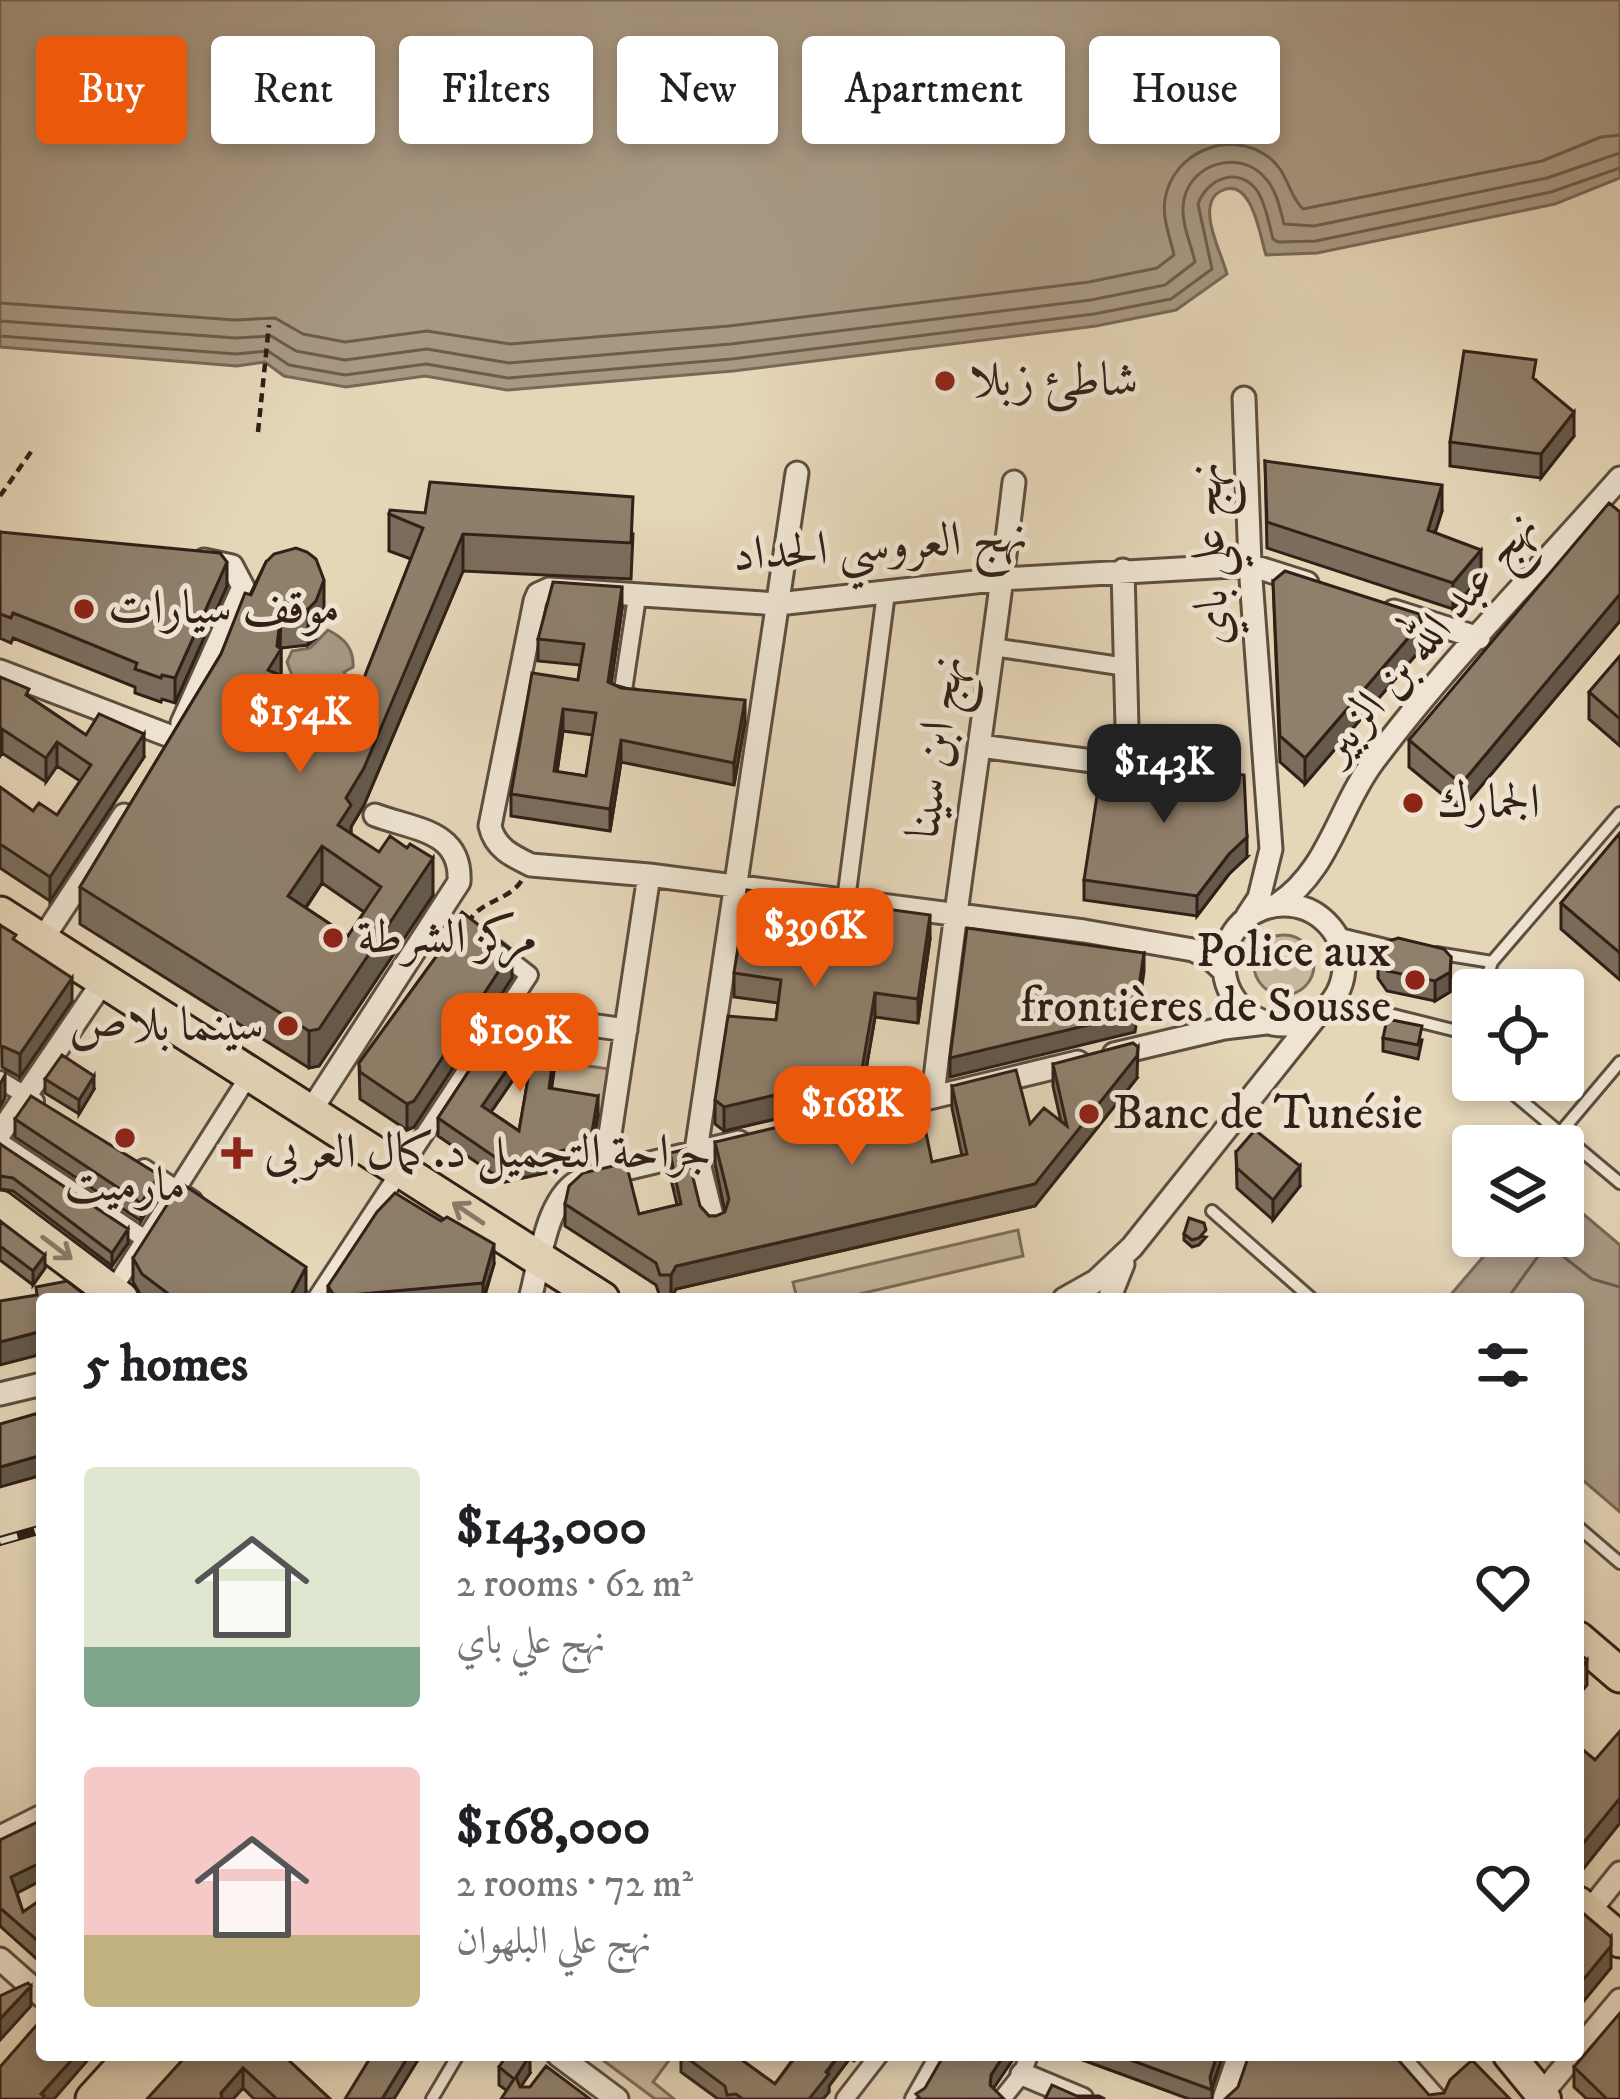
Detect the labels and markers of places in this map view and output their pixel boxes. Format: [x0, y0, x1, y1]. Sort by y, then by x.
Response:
place label: شاطئ زبلا [969, 351, 1138, 412]
marker: شاطئ زبلا [932, 368, 958, 394]
place label: موقف سيارات [108, 579, 340, 639]
marker: موقف سيارات [71, 596, 97, 622]
pin: $154K [216, 674, 384, 776]
pin: $143K [1080, 724, 1248, 826]
place label: الجمارك [1437, 773, 1540, 833]
marker: الجمارك [1400, 790, 1426, 816]
pin: $396K [731, 888, 899, 990]
place label: مركز الشرطة [357, 908, 537, 969]
place label: Police aux frontières de Sousse [1020, 922, 1391, 1037]
marker: مركز الشرطة [320, 925, 346, 951]
marker: Police aux frontières de Sousse [1402, 967, 1428, 993]
pin: $109K [436, 993, 604, 1095]
place label: سينما بلاص [69, 996, 264, 1056]
marker: سينما بلاص [275, 1013, 301, 1039]
pin: $168K [768, 1066, 936, 1168]
place label: Banc de Tunésie [1113, 1084, 1423, 1144]
marker: Banc de Tunésie [1076, 1101, 1102, 1127]
place label: جراحة التجميل د.كمال العربى [264, 1123, 711, 1185]
marker: مارميت [112, 1125, 138, 1151]
marker: جراحة التجميل د.كمال العربى [221, 1137, 253, 1169]
place label: مارميت [64, 1156, 186, 1216]

